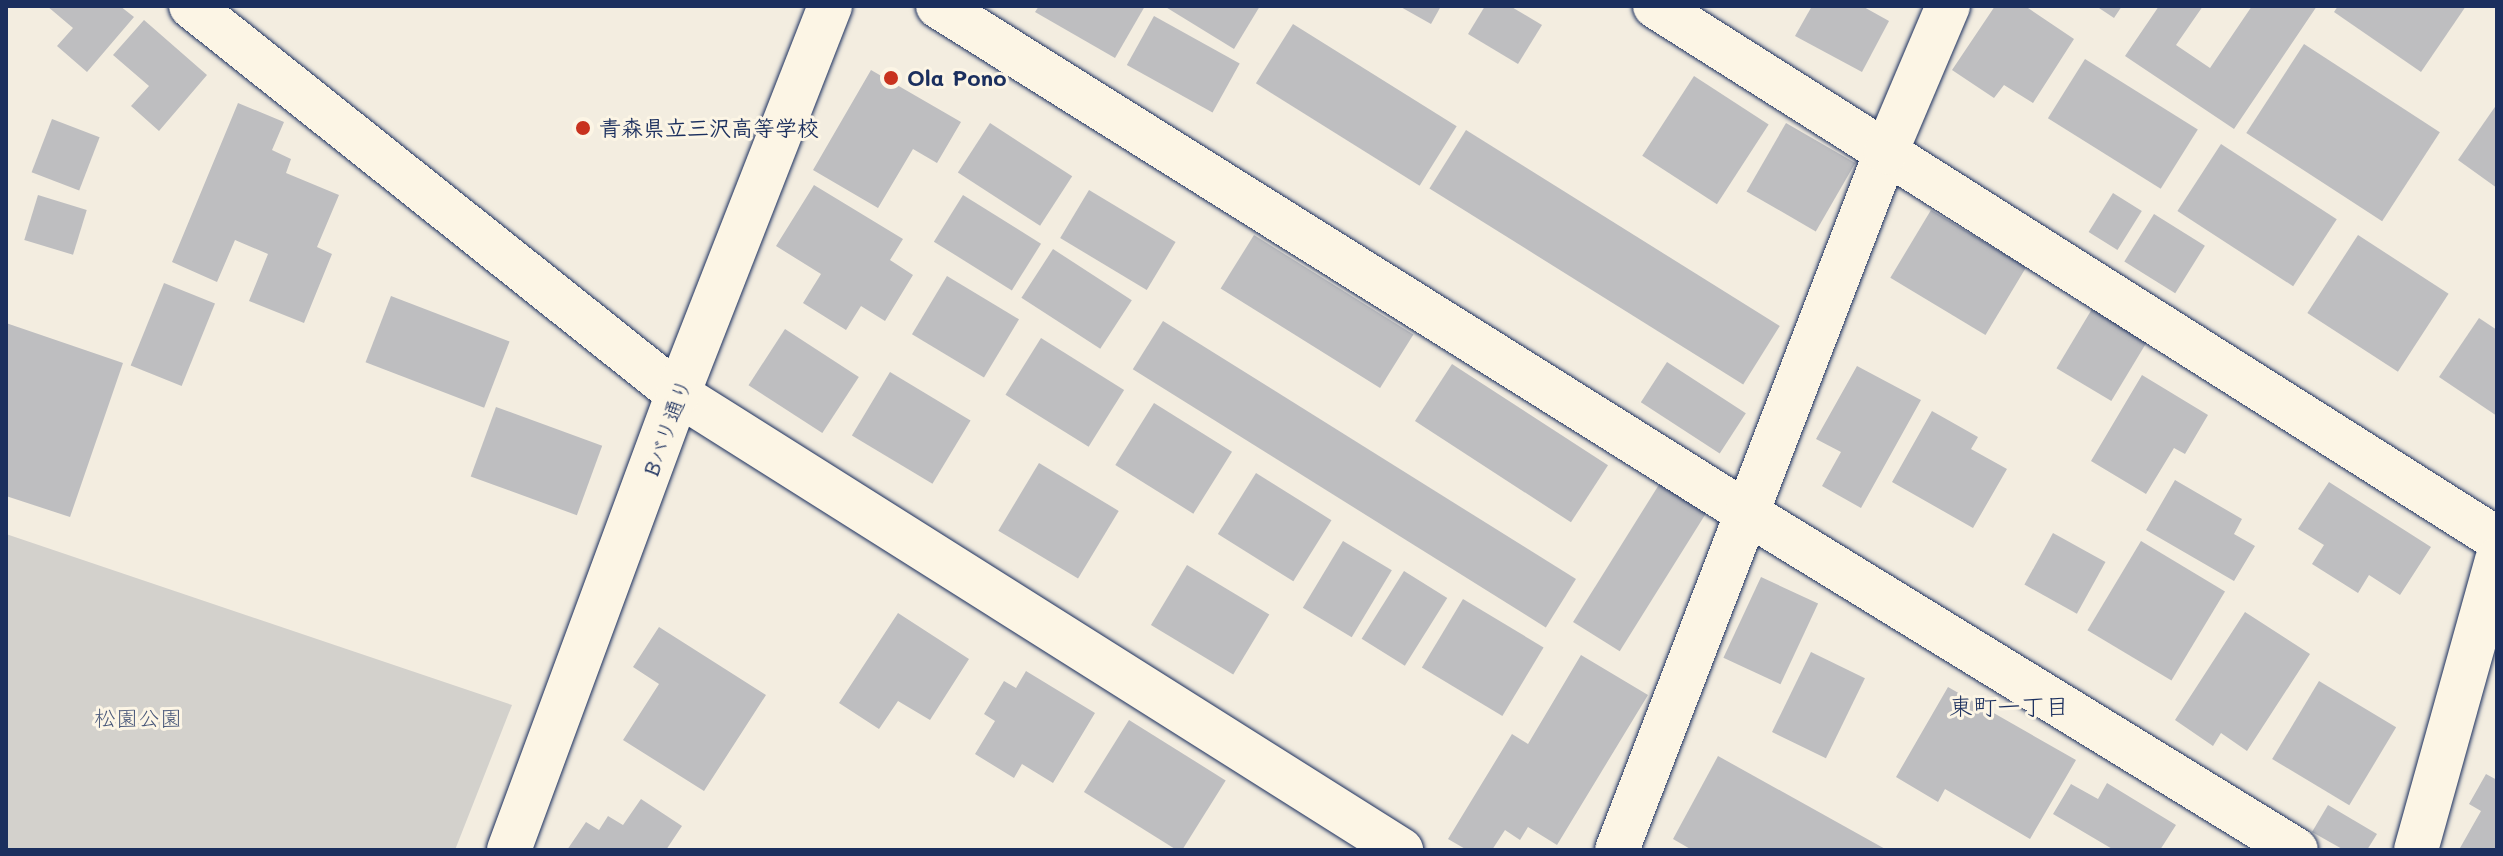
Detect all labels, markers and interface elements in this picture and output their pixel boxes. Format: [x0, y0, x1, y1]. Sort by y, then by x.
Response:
place label: Ola Pono [907, 65, 1007, 91]
marker: Ola Pono [882, 69, 900, 87]
place label: 青森県立三沢高等学校 [599, 115, 819, 141]
marker: 青森県立三沢高等学校 [574, 119, 592, 137]
street label: Bバリ通り [637, 375, 697, 479]
district label: 東町一丁目 [1949, 692, 2069, 720]
park label: 松園公園 [94, 705, 182, 731]

